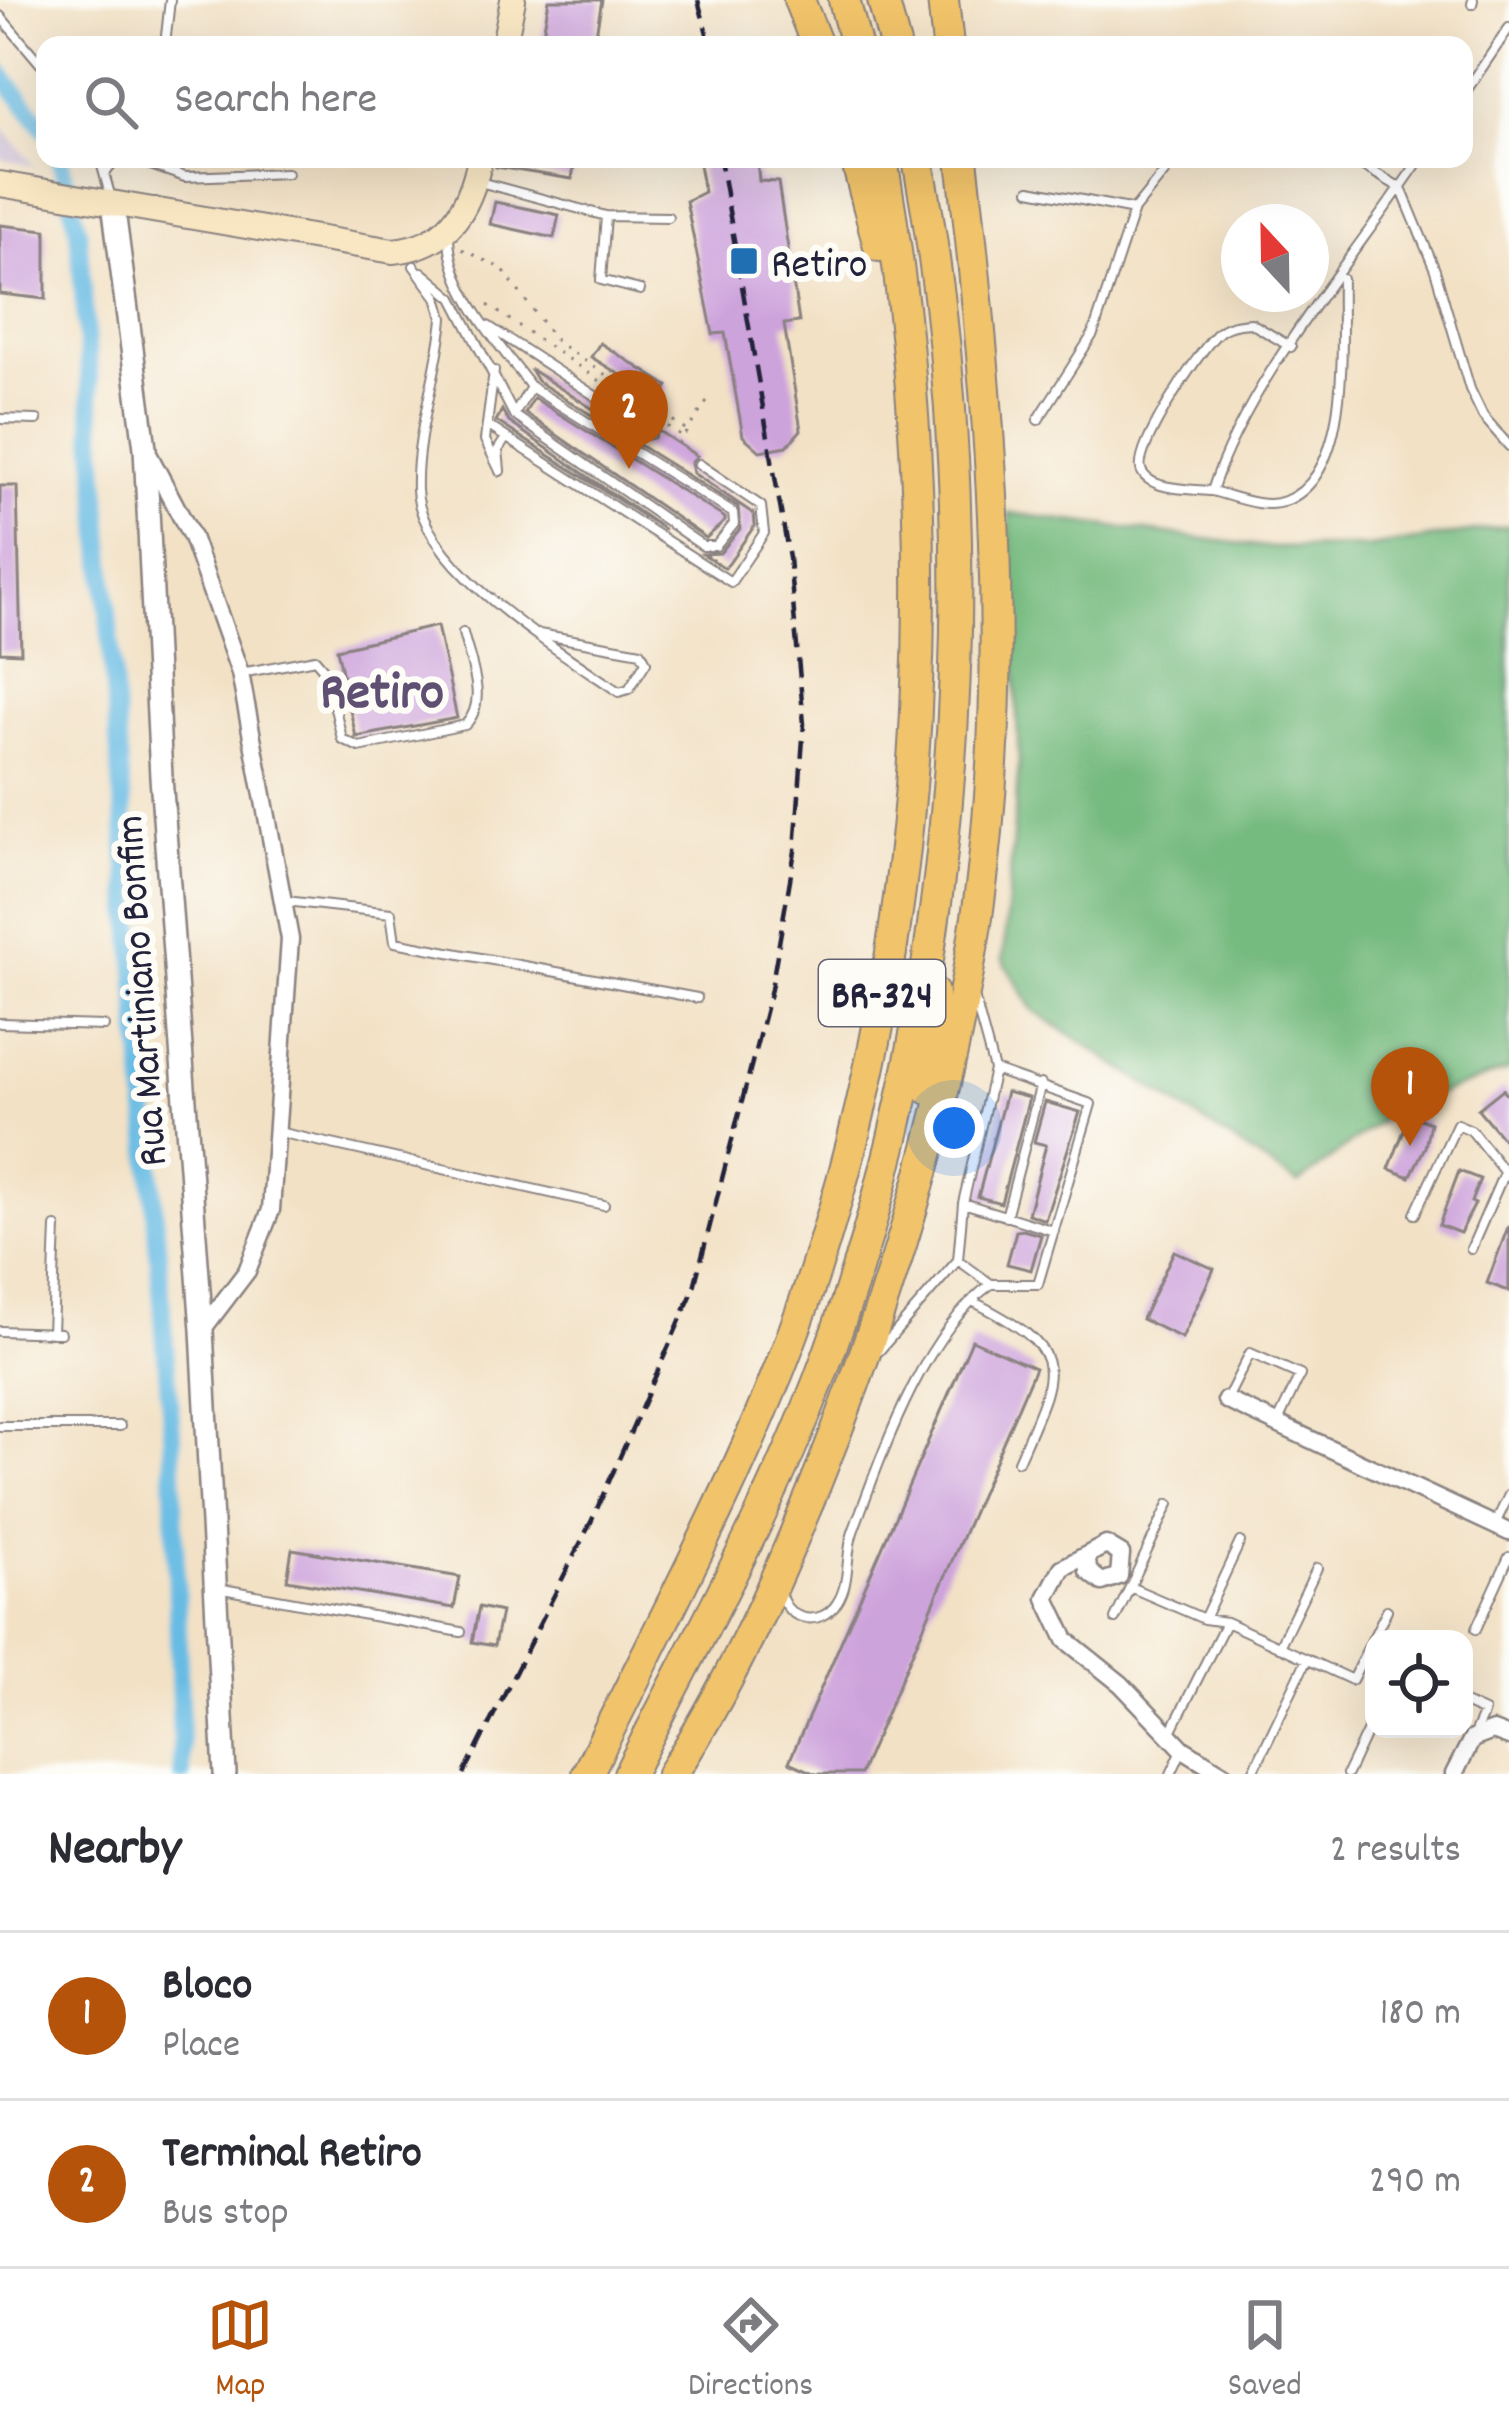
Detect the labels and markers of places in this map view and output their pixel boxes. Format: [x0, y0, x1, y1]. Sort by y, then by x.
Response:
place label: Retiro [771, 238, 867, 298]
marker: Retiro [728, 245, 760, 277]
pin: 2 [590, 370, 668, 469]
pin: 1 [1371, 1047, 1449, 1146]

